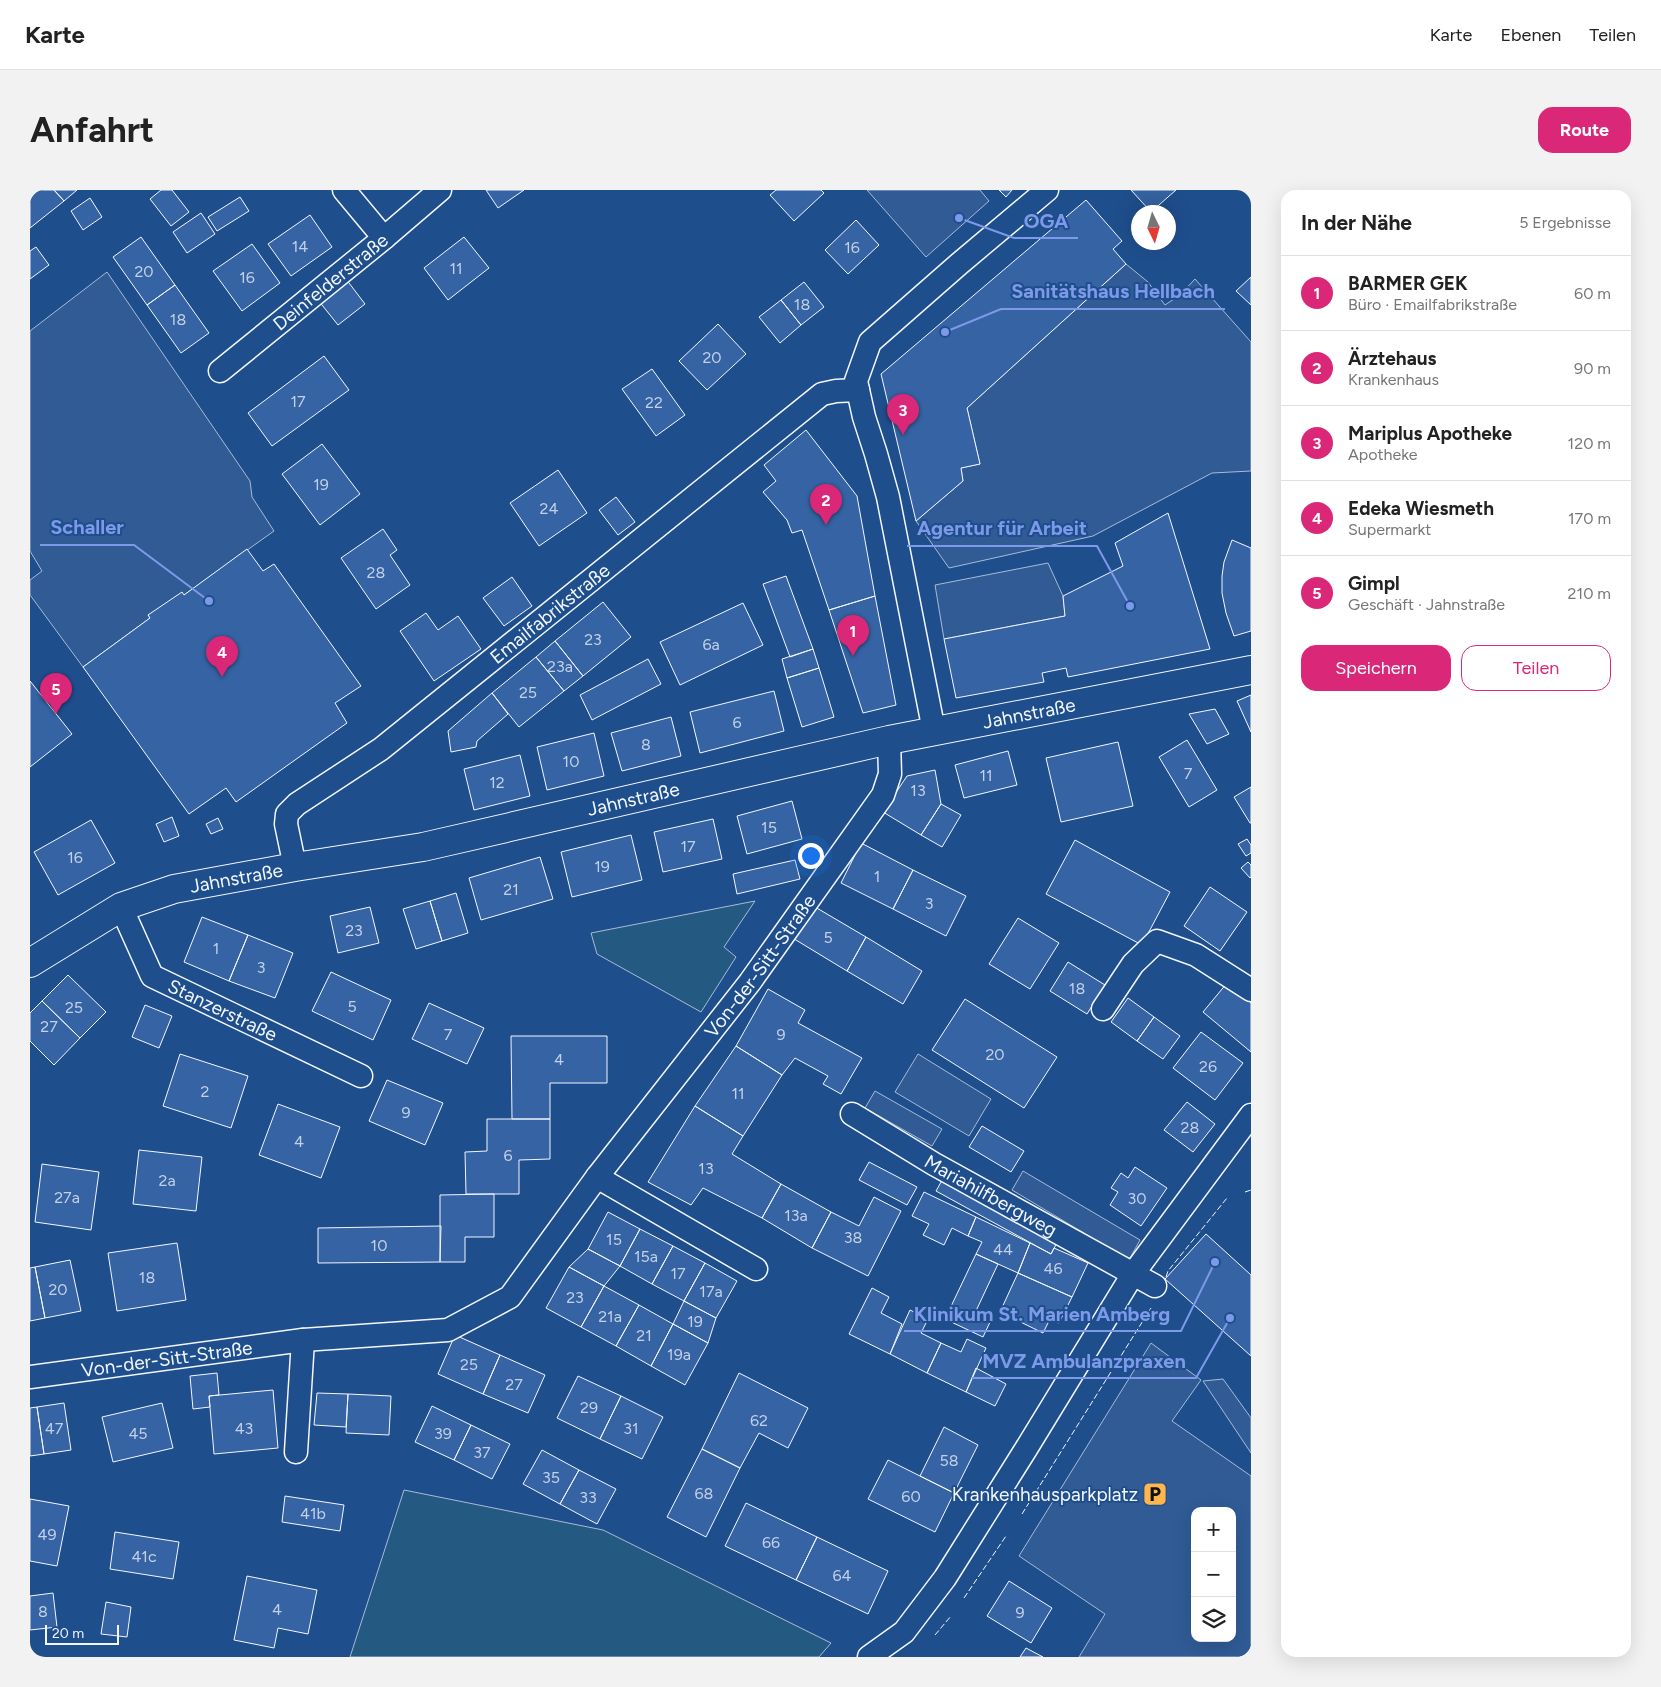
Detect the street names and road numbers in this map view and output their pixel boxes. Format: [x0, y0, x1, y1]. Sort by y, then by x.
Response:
street label: Deinfelderstraße [269, 229, 393, 335]
street label: Emailfabrikstraße [486, 559, 614, 669]
street label: Jahnstraße [981, 693, 1077, 734]
street label: Jahnstraße [585, 778, 682, 821]
street label: Jahnstraße [188, 858, 285, 898]
street label: Von-der-Sitt-Straße [700, 890, 821, 1042]
street label: Stanzerstraße [164, 974, 281, 1046]
street label: Mariahilfbergweg [920, 1150, 1061, 1242]
street label: Von-der-Sitt-Straße [80, 1336, 254, 1382]

